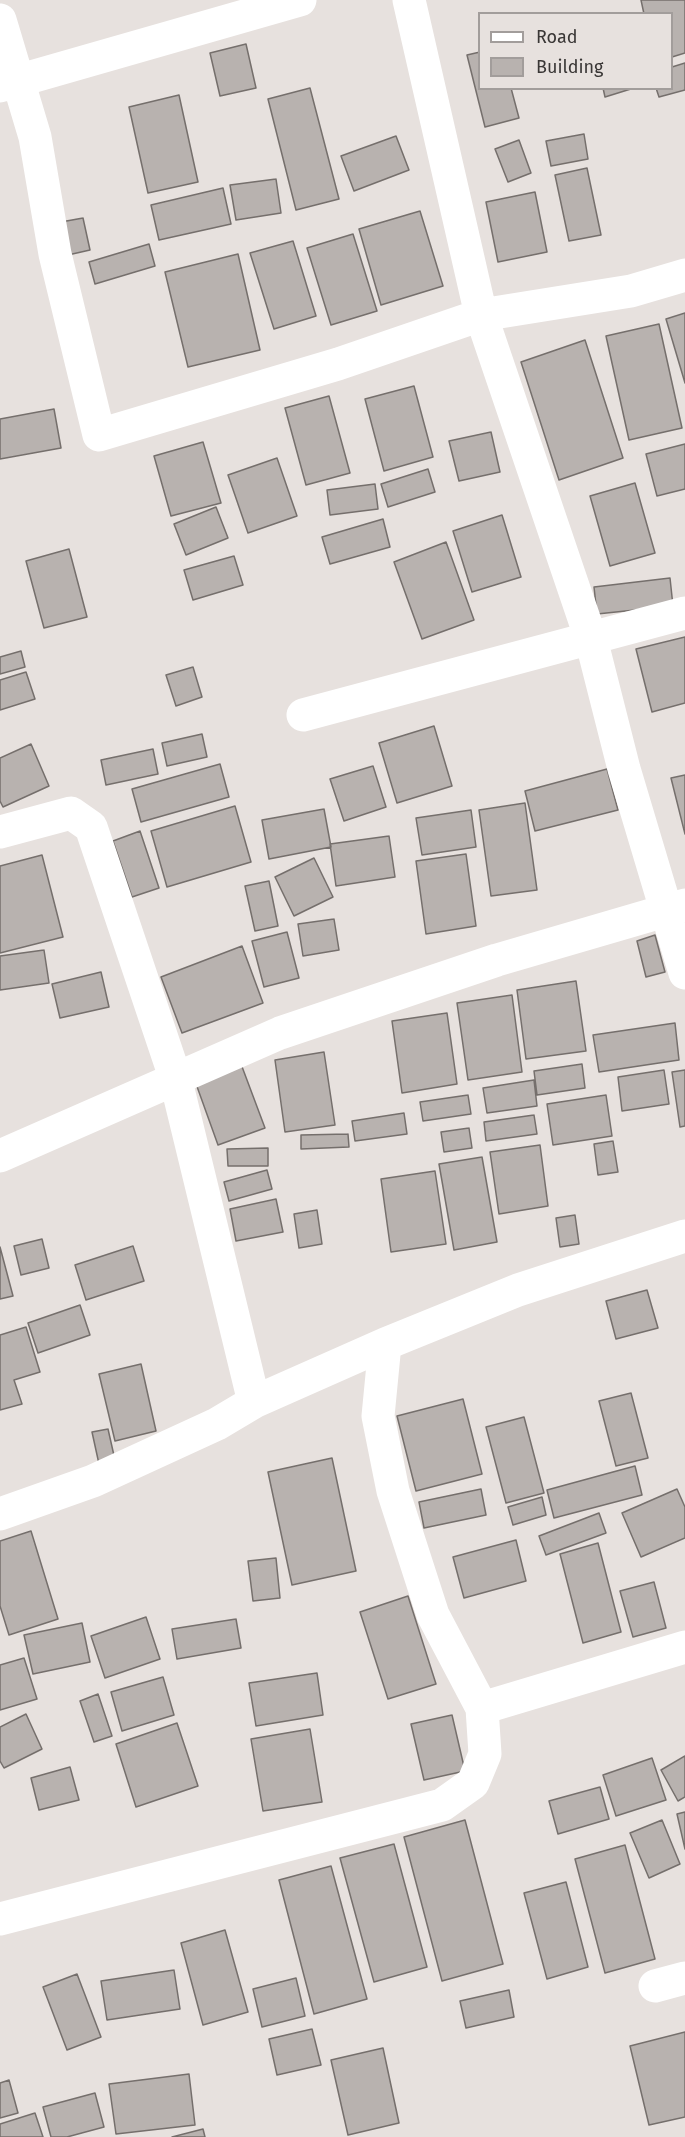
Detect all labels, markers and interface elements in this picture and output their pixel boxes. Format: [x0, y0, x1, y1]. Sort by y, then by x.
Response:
legend [478, 12, 673, 90]
text: Road [536, 26, 578, 48]
text: Building [536, 56, 603, 78]

